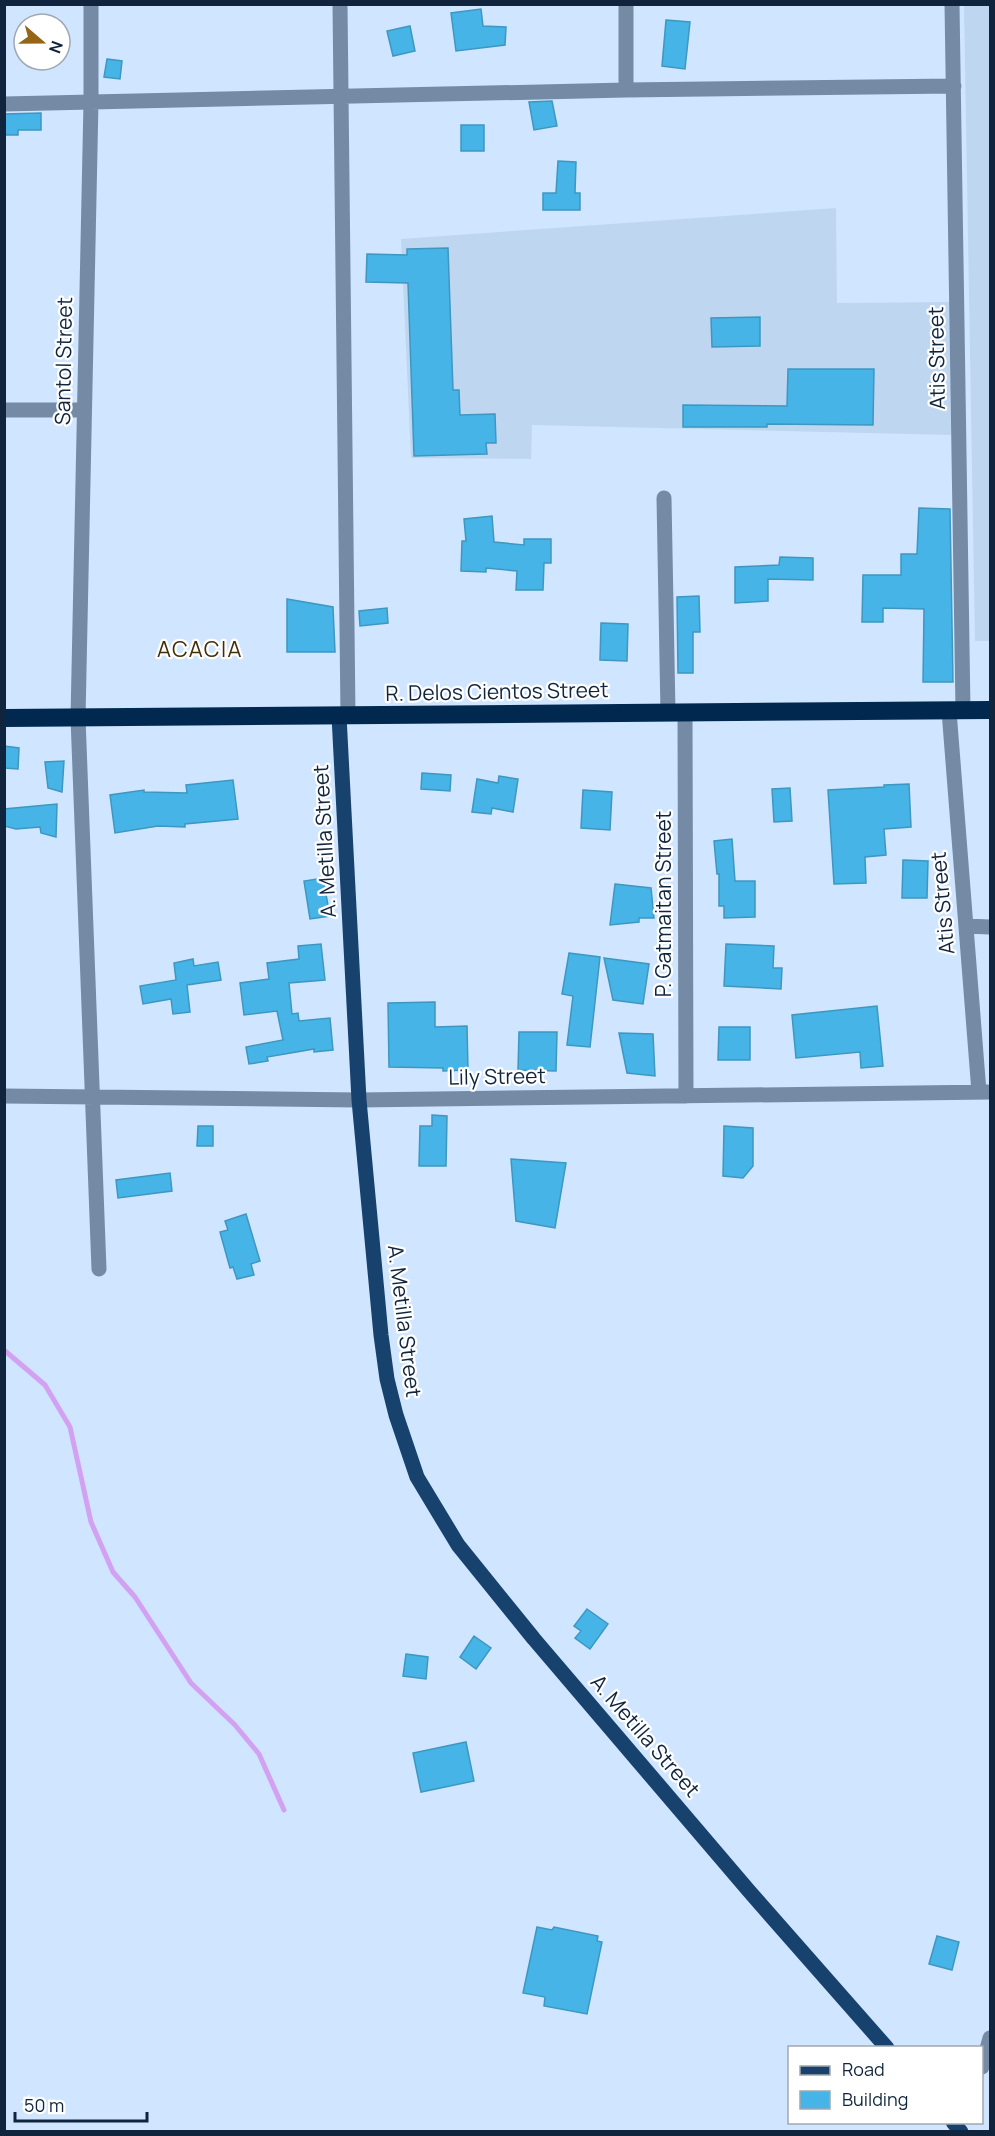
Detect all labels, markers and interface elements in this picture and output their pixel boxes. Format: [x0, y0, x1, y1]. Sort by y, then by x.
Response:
north arrow [12, 12, 72, 72]
text: N [44, 38, 68, 56]
street label: Santol Street [48, 297, 78, 425]
street label: Atis Street [921, 306, 951, 410]
district label: ACACIA [157, 634, 243, 664]
street label: R. Delos Cientos Street [385, 675, 609, 707]
street label: A. Metilla Street [306, 764, 342, 918]
street label: P. Gatmaitan Street [649, 811, 677, 997]
street label: Atis Street [924, 851, 960, 956]
street label: Lily Street [448, 1061, 546, 1091]
street label: A. Metilla Street [382, 1243, 428, 1399]
street label: A. Metilla Street [585, 1668, 707, 1802]
legend [788, 2046, 983, 2124]
text: Road [842, 2057, 885, 2081]
scale bar [15, 2085, 147, 2123]
text: Building [842, 2087, 908, 2111]
text: 50 m [24, 2093, 64, 2117]

